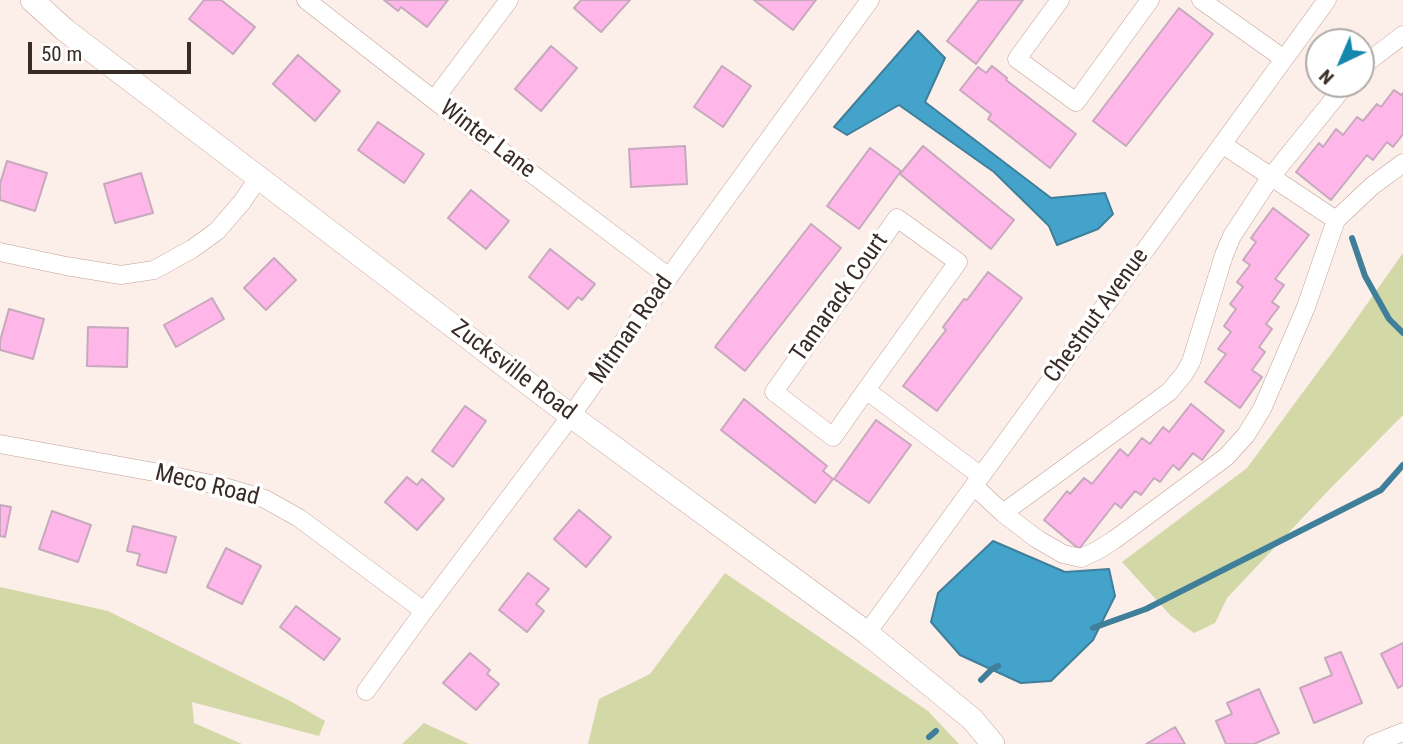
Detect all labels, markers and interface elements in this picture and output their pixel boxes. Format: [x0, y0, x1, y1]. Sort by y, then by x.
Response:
scale bar [32, 28, 194, 72]
north arrow [1305, 28, 1375, 98]
text: 50 m [41, 42, 82, 66]
text: N [1314, 65, 1339, 89]
street label: Winter Lane [433, 95, 541, 185]
street label: Tamarack Court [785, 228, 895, 368]
street label: Chestnut Avenue [1038, 243, 1156, 389]
street label: Mitman Road [584, 270, 680, 390]
street label: Zucksville Road [445, 315, 581, 427]
street label: Meco Road [152, 459, 262, 513]

